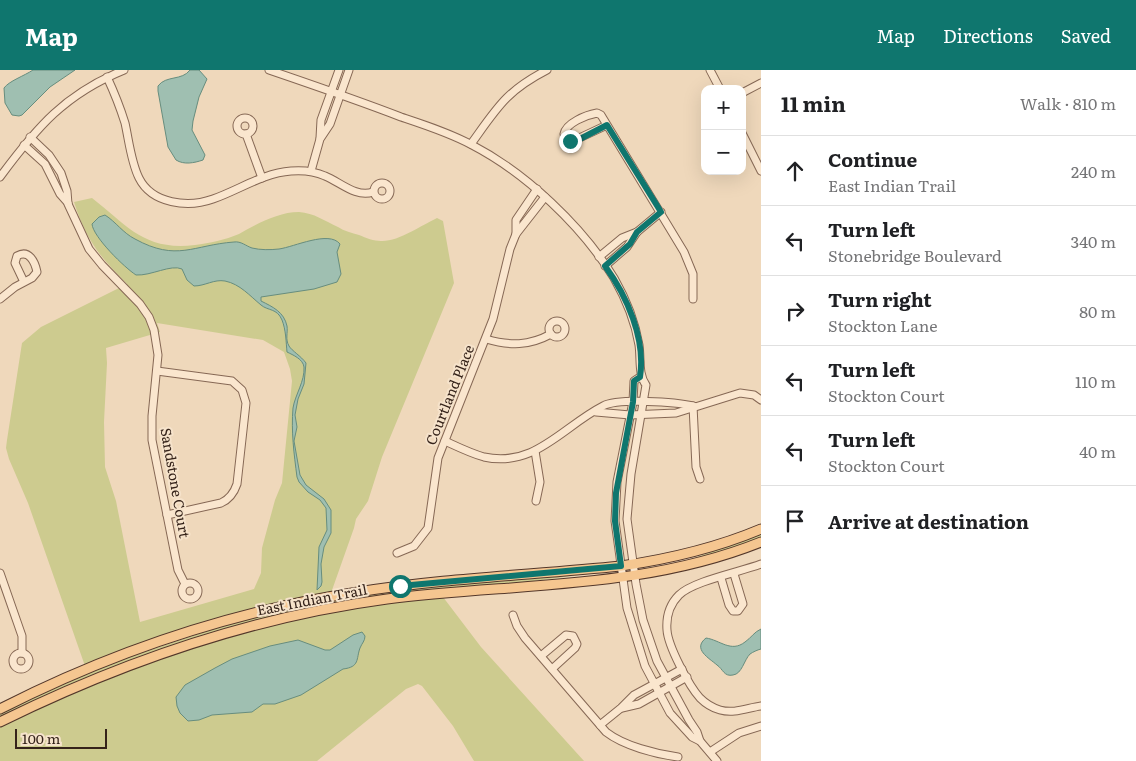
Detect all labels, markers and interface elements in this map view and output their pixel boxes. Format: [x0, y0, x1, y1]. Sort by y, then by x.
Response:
text: Map [25, 18, 78, 53]
text: Map [877, 22, 915, 49]
text: Directions [943, 22, 1033, 49]
text: Saved [1061, 22, 1111, 49]
map controls [701, 85, 746, 175]
button: + [701, 85, 746, 130]
text: 11 min [781, 87, 846, 118]
text: Walk · 810 m [1020, 91, 1116, 115]
route end [559, 130, 582, 153]
button: − [701, 130, 746, 175]
text: Continue [828, 145, 917, 173]
icon: ahead [781, 157, 809, 185]
text: 240 m [1071, 159, 1116, 183]
text: East Indian Trail [828, 173, 956, 197]
text: Turn left [828, 215, 915, 243]
icon: left [781, 227, 809, 255]
text: 340 m [1071, 229, 1116, 253]
text: Stonebridge Boulevard [828, 243, 1002, 267]
text: Turn right [828, 285, 932, 313]
icon: right [781, 297, 809, 325]
text: 80 m [1079, 299, 1116, 323]
text: Stockton Lane [828, 313, 938, 337]
street label: Courtland Place [420, 342, 478, 448]
text: Turn left [828, 355, 915, 383]
icon: left [781, 367, 809, 395]
text: 110 m [1075, 369, 1116, 393]
text: Stockton Court [828, 383, 945, 407]
text: Turn left [828, 425, 915, 453]
street label: Sandstone Court [156, 426, 196, 540]
icon: left [781, 437, 809, 465]
text: 40 m [1079, 439, 1116, 463]
text: Stockton Court [828, 453, 945, 477]
icon: arrive [781, 507, 809, 535]
text: Arrive at destination [828, 507, 1029, 535]
route start [389, 575, 412, 598]
street label: East Indian Trail [255, 578, 369, 620]
scale bar [15, 726, 108, 749]
text: 100 m [22, 728, 60, 748]

